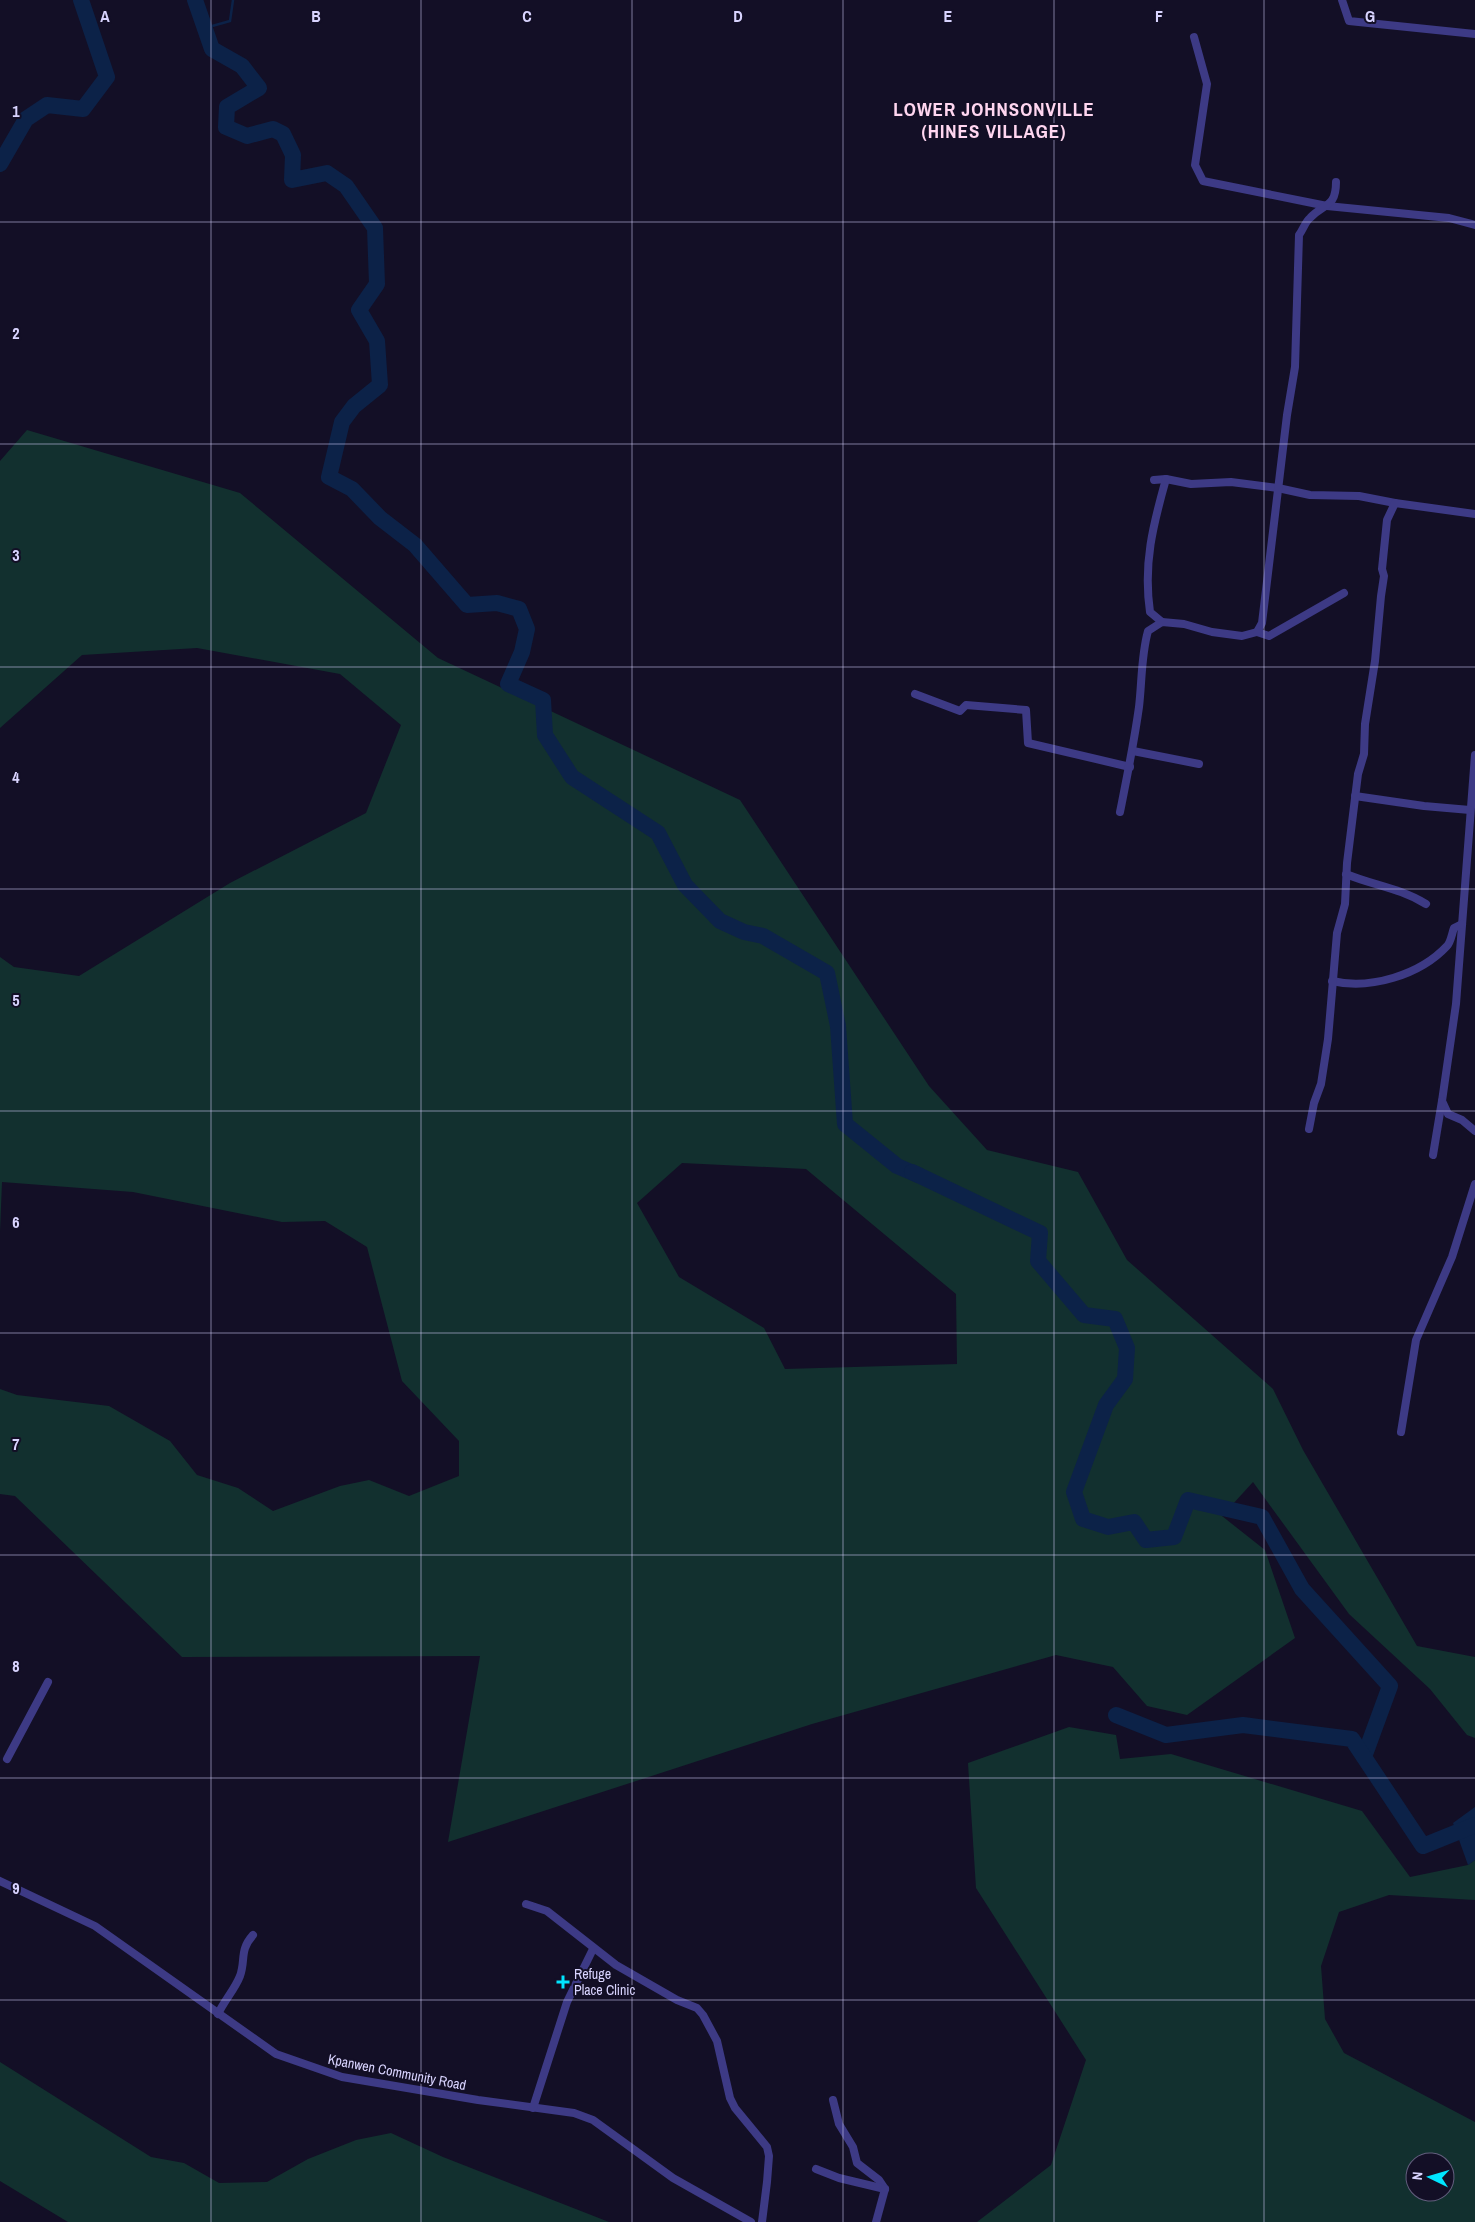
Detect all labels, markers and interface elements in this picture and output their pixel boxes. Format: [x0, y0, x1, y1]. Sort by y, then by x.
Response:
text: A [100, 5, 110, 27]
text: B [311, 5, 321, 27]
text: C [522, 5, 532, 27]
text: D [733, 5, 743, 27]
text: E [944, 5, 953, 27]
text: F [1155, 5, 1163, 27]
text: G [1365, 5, 1375, 27]
district label: LOWER JOHNSONVILLE (HINES VILLAGE) [893, 96, 1095, 144]
text: 1 [12, 100, 20, 122]
text: 2 [12, 322, 20, 344]
text: 3 [12, 544, 20, 566]
text: 4 [12, 766, 20, 788]
text: 5 [12, 989, 20, 1011]
text: 6 [12, 1211, 20, 1233]
text: 7 [12, 1433, 20, 1455]
text: 8 [12, 1655, 20, 1677]
text: 9 [12, 1877, 20, 1899]
place label: Refuge Place Clinic [574, 1965, 636, 1999]
marker: Refuge Place Clinic [556, 1975, 570, 1989]
street label: Kpanwen Community Road [326, 2050, 468, 2094]
north arrow [1405, 2152, 1455, 2202]
text: N [1408, 2171, 1426, 2181]

